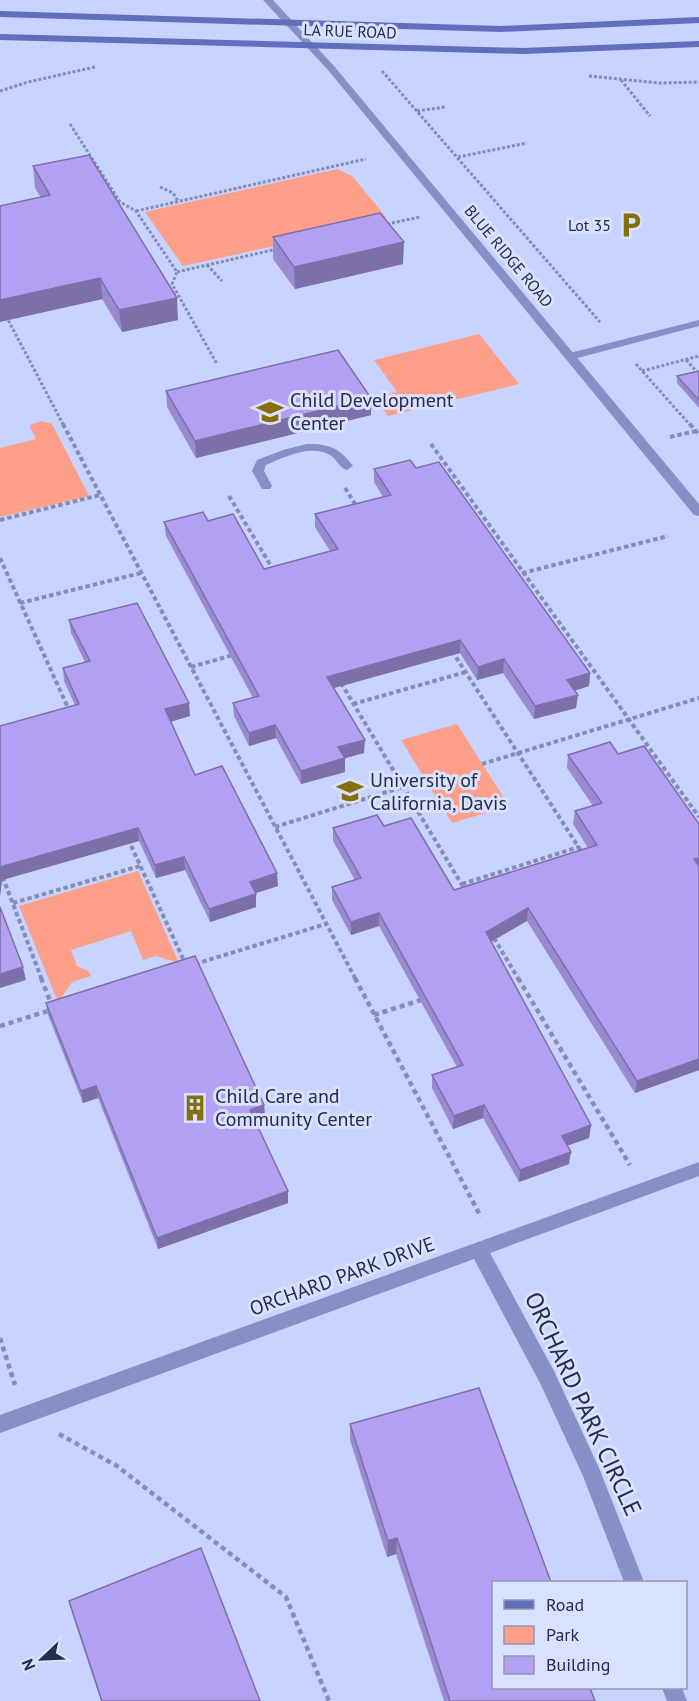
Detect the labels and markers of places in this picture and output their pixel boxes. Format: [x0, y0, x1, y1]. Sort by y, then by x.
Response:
parking icon: Lot 35 [616, 210, 646, 240]
place label: Lot 35 [568, 215, 611, 235]
place label: Child Development Center [290, 387, 454, 436]
school or university icon: Child Development Center [255, 397, 285, 427]
place label: University of California, Davis [370, 767, 507, 816]
school or university icon: University of California, Davis [335, 776, 365, 806]
place label: Child Care and Community Center [215, 1083, 372, 1132]
building icon: Child Care and Community Center [180, 1093, 210, 1123]

